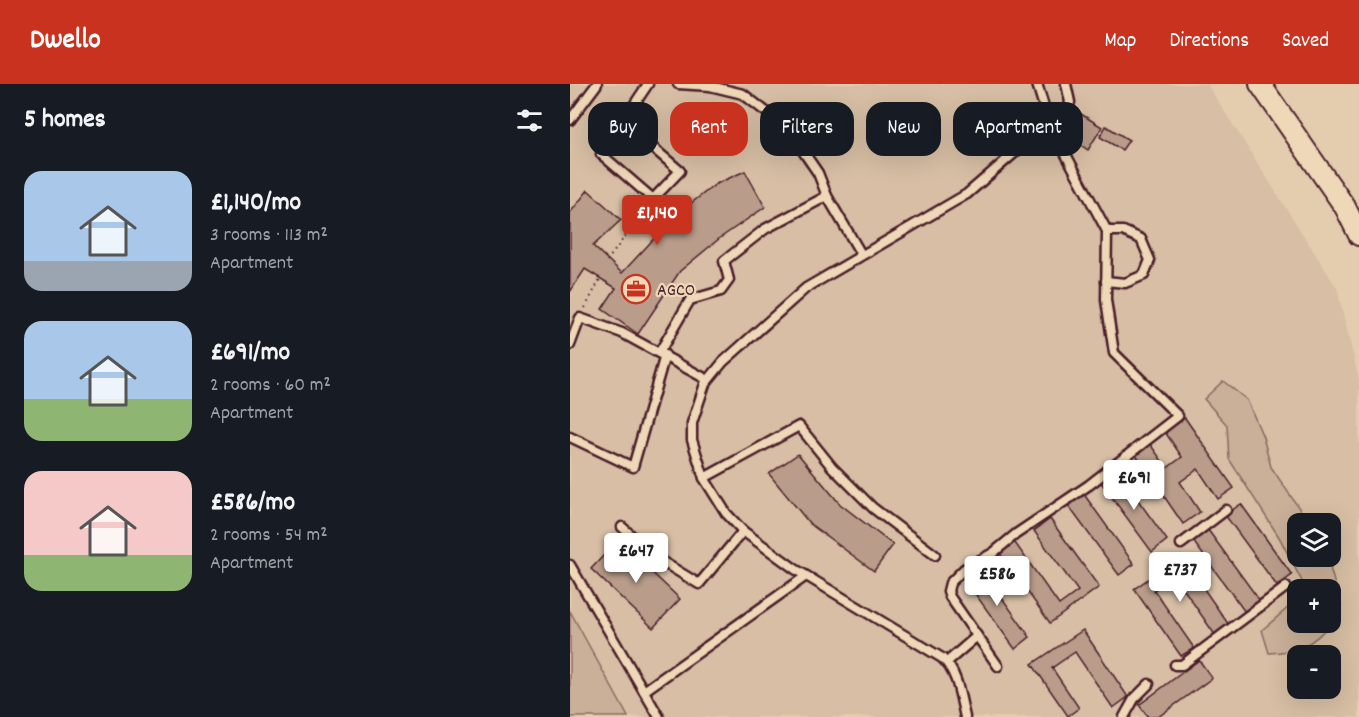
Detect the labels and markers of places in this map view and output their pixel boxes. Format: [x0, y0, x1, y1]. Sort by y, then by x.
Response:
pin: £1,140 [608, 195, 706, 246]
office icon: AGCO [620, 273, 652, 305]
place label: AGCO [657, 279, 695, 304]
pin: £691 [1098, 460, 1170, 511]
pin: £647 [600, 533, 672, 584]
pin: £737 [1144, 552, 1216, 603]
pin: £586 [961, 556, 1033, 607]

